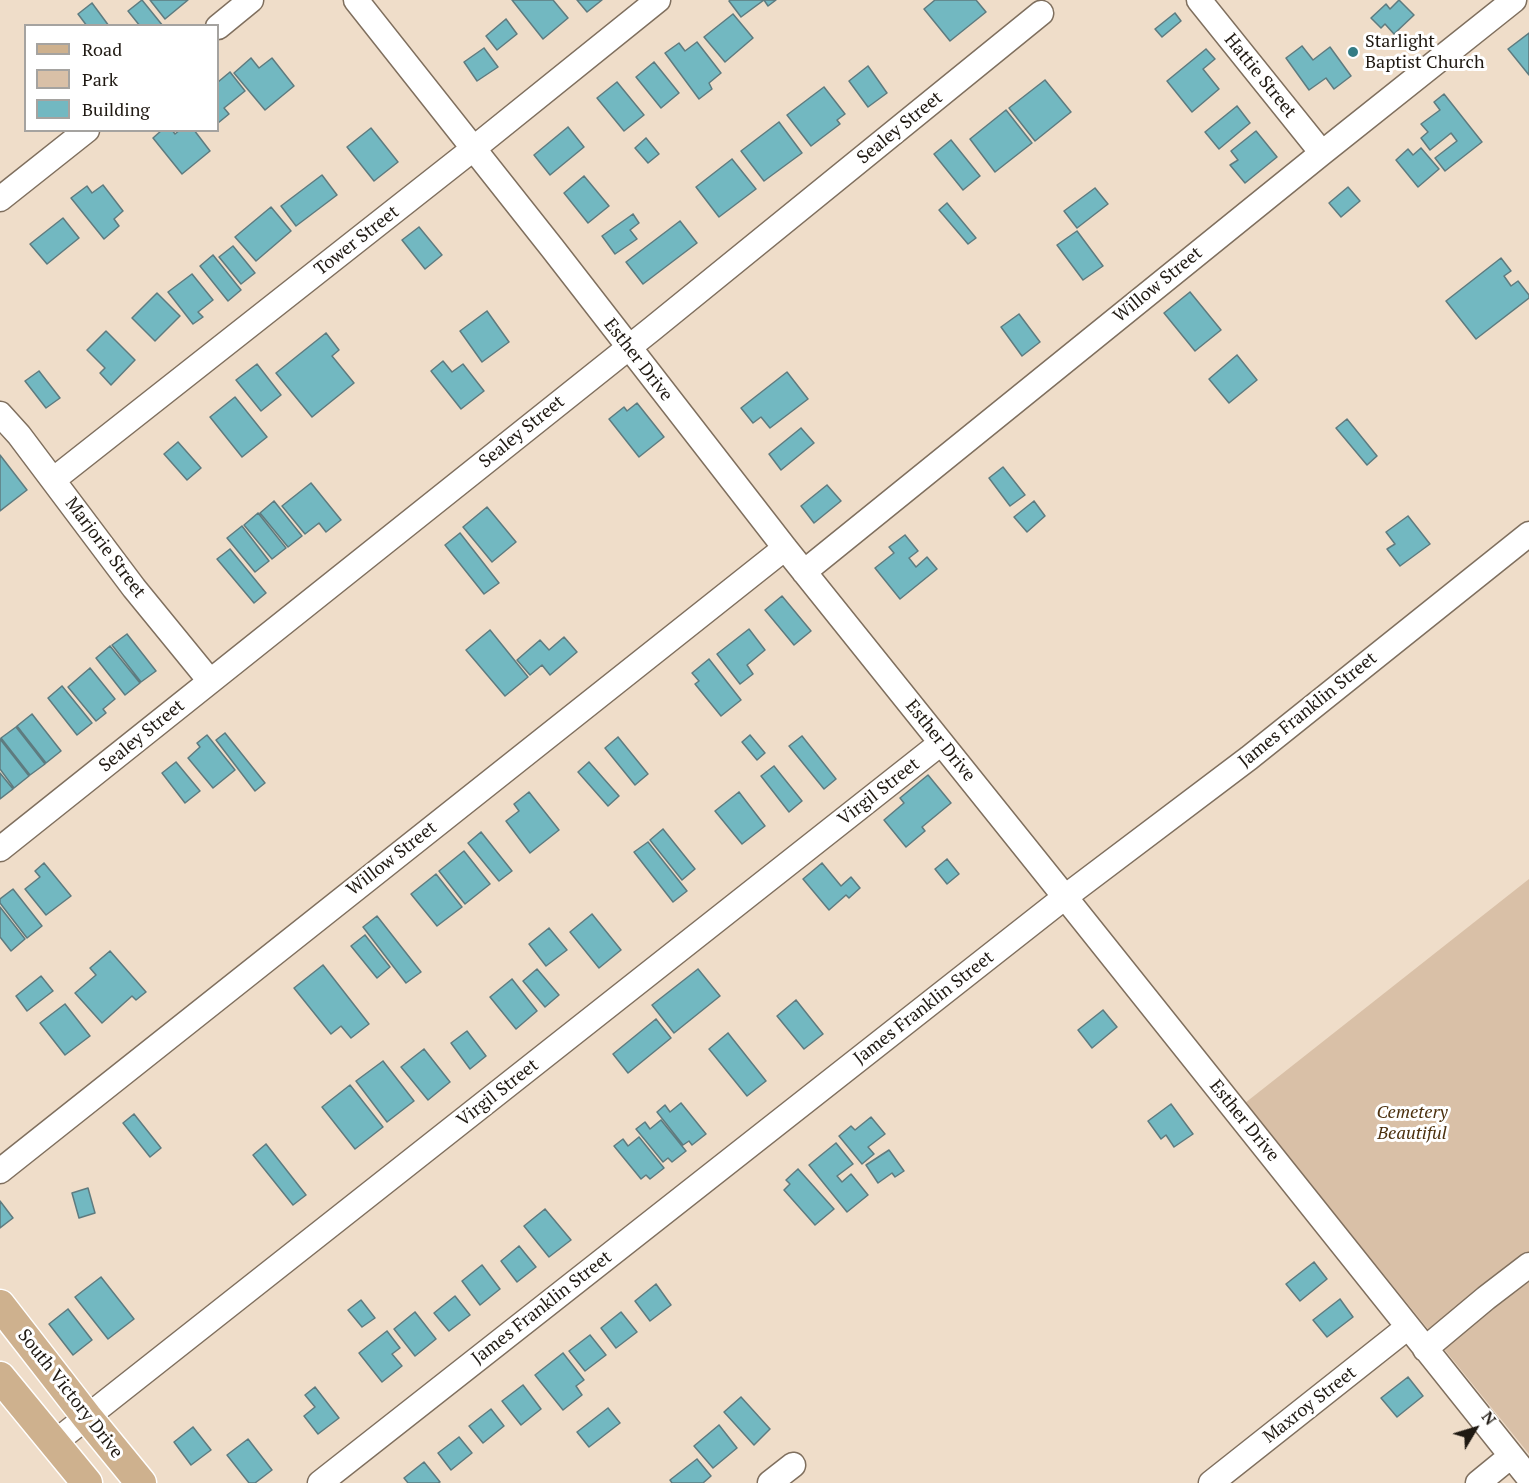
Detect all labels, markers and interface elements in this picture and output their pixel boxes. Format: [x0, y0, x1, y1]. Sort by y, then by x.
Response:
legend [24, 24, 219, 132]
street label: Hattie Street [1219, 29, 1301, 123]
place label: Starlight Baptist Church [1365, 31, 1484, 74]
text: Road [82, 37, 122, 61]
marker: Starlight Baptist Church [1346, 45, 1360, 59]
text: Park [82, 67, 118, 91]
street label: Sealey Street [853, 87, 947, 169]
text: Building [82, 97, 150, 121]
street label: Tower Street [311, 201, 403, 281]
street label: Willow Street [1109, 243, 1207, 327]
street label: Esther Drive [599, 314, 677, 406]
street label: Sealey Street [475, 391, 569, 473]
street label: Marjorie Street [60, 493, 150, 603]
street label: James Franklin Street [1234, 648, 1382, 772]
street label: Sealey Street [95, 695, 189, 777]
street label: Esther Drive [901, 696, 979, 786]
street label: Virgil Street [834, 754, 924, 830]
street label: Willow Street [343, 817, 441, 901]
street label: James Franklin Street [850, 947, 998, 1069]
street label: Virgil Street [453, 1055, 543, 1131]
street label: Esther Drive [1205, 1076, 1283, 1166]
park label: Cemetery Beautiful [1376, 1102, 1448, 1144]
street label: James Franklin Street [468, 1247, 616, 1369]
street label: South Victory Drive [13, 1325, 127, 1463]
street label: Maxroy Street [1259, 1362, 1361, 1448]
north arrow [1445, 1399, 1505, 1459]
text: N [1477, 1406, 1502, 1429]

